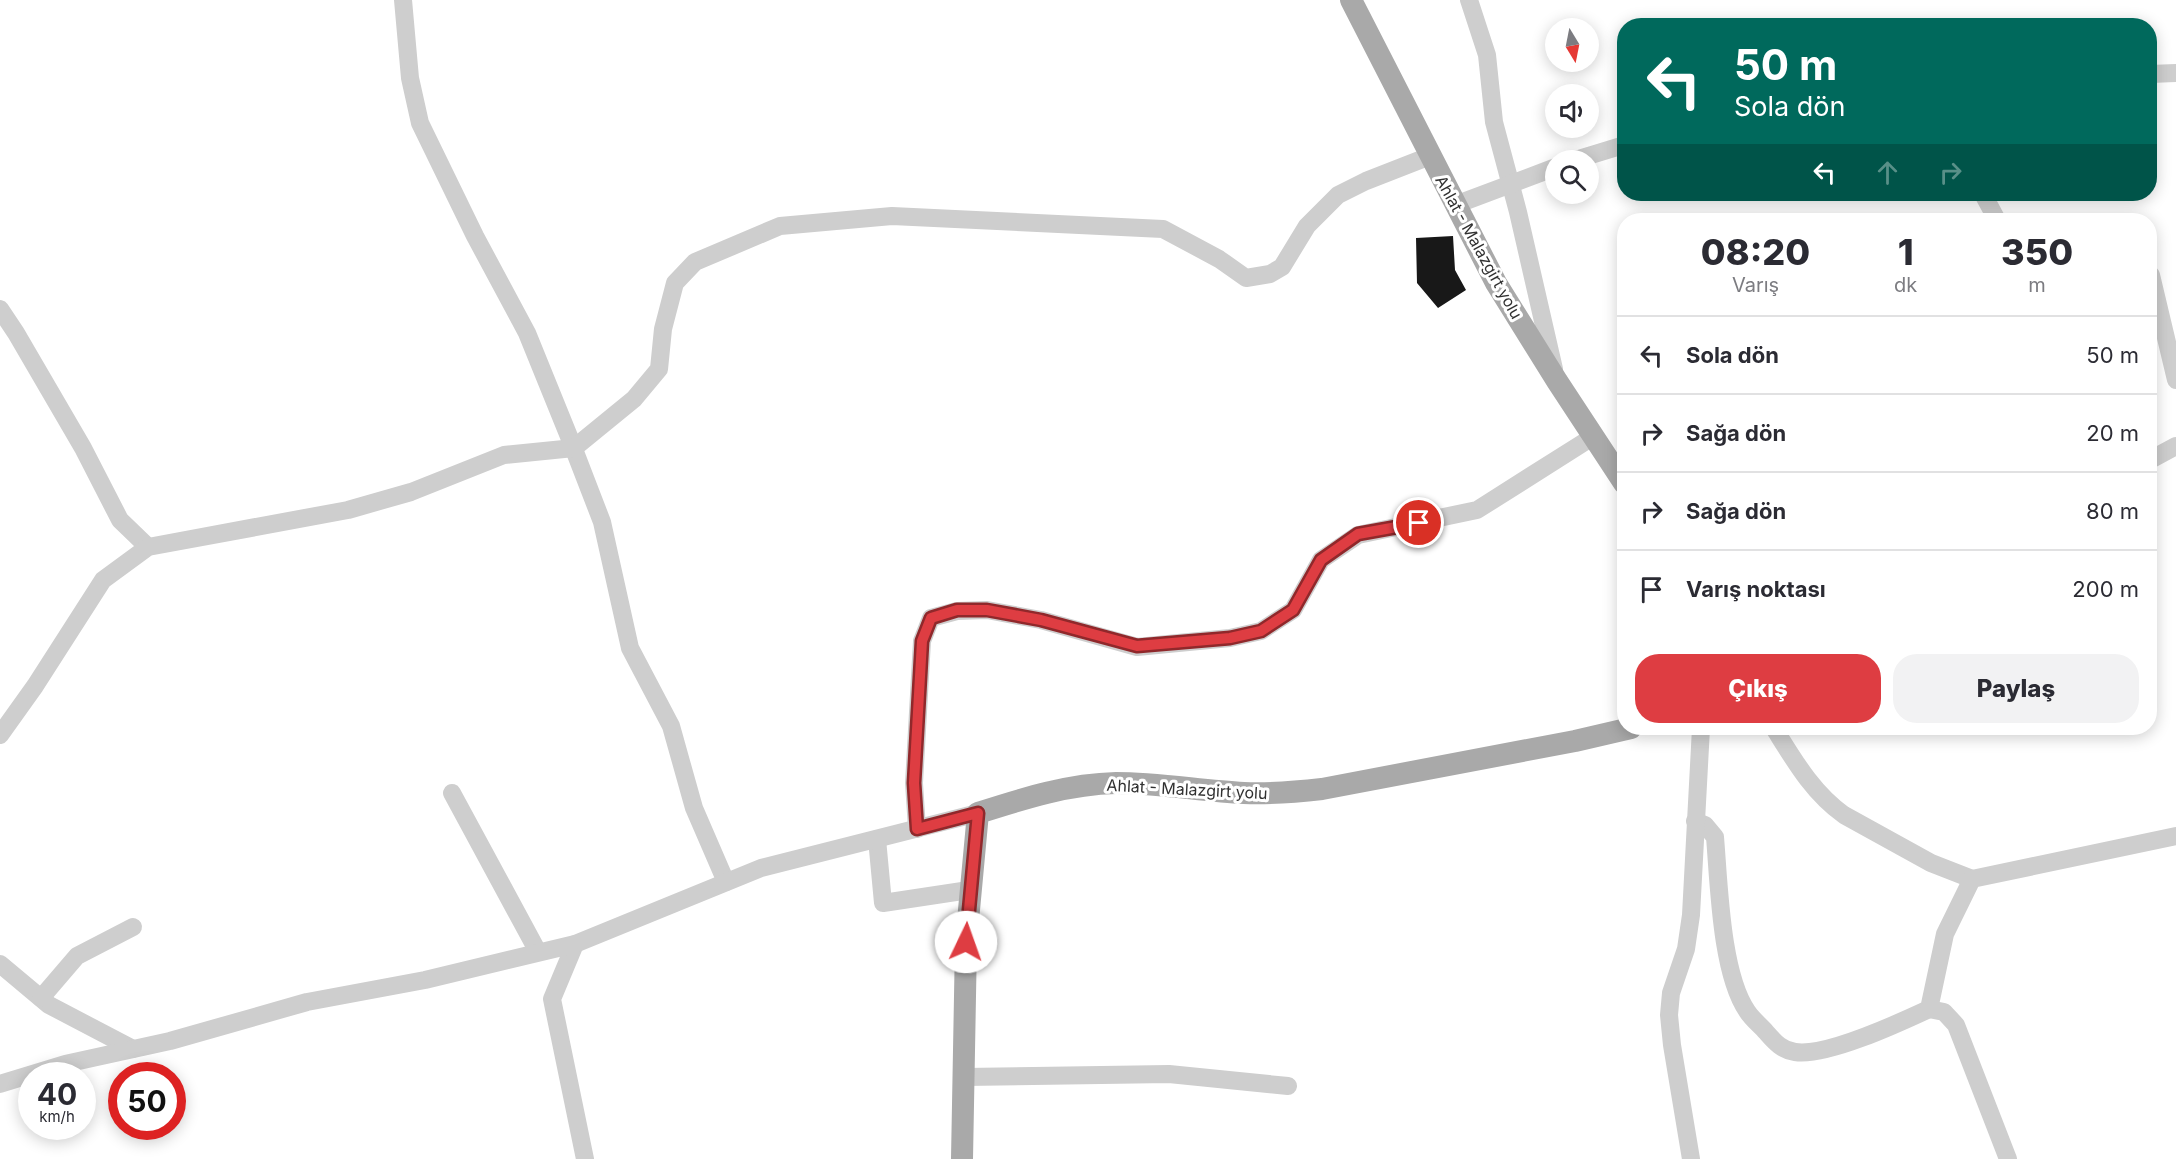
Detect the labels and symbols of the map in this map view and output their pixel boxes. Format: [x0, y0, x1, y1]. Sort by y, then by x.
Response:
north arrow [1545, 18, 1599, 72]
street label: Ahlat - Malazgirt yolu [1431, 172, 1527, 322]
pin [1393, 497, 1444, 548]
street label: Ahlat - Malazgirt yolu [1106, 775, 1268, 803]
position arrow [934, 910, 998, 974]
speed limit sign: 50 [108, 1062, 186, 1140]

